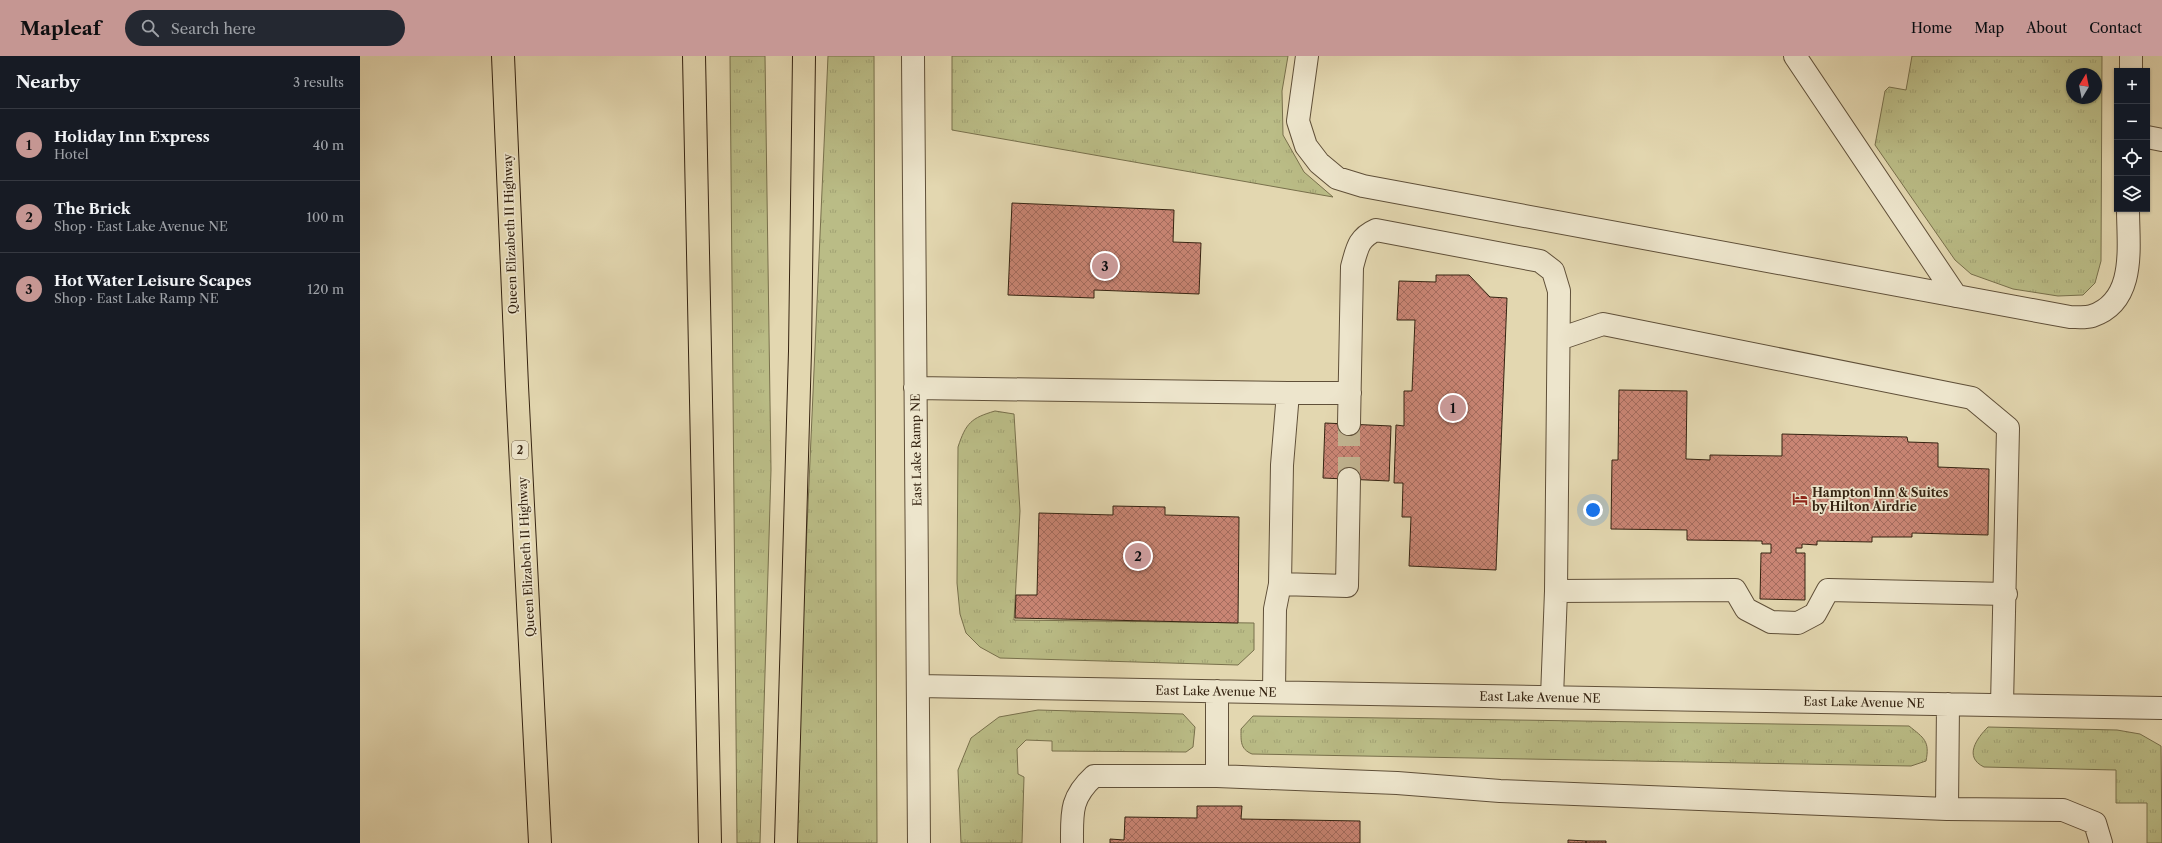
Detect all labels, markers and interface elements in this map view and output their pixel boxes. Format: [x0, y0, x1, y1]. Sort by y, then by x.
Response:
search box [125, 10, 405, 46]
text: Mapleaf [20, 17, 101, 40]
icon: search [139, 17, 161, 39]
text: Search here [171, 19, 256, 38]
text: Home [1911, 19, 1952, 37]
text: Map [1974, 19, 2004, 37]
text: About [2026, 19, 2067, 37]
text: Contact [2089, 19, 2142, 37]
north arrow [2066, 68, 2102, 104]
map controls [2114, 68, 2150, 212]
button: + [2114, 68, 2150, 104]
text: Nearby [16, 72, 80, 92]
text: 3 results [293, 74, 344, 90]
button: − [2114, 104, 2150, 140]
text: Holiday Inn Express [54, 127, 210, 146]
text: 1 [26, 137, 32, 153]
text: 40 m [313, 137, 344, 153]
button: locate [2114, 140, 2150, 176]
text: Hotel [54, 146, 89, 162]
street label: Queen Elizabeth II Highway [500, 153, 520, 314]
button: layers [2114, 176, 2150, 212]
text: The Brick [54, 199, 131, 218]
text: 2 [25, 209, 33, 225]
text: 100 m [306, 209, 344, 225]
text: Shop · East Lake Avenue NE [54, 218, 228, 234]
pin: 3 [1092, 251, 1118, 281]
text: Hot Water Leisure Scapes [54, 271, 251, 290]
text: 3 [25, 281, 33, 297]
text: 120 m [307, 281, 344, 297]
text: Shop · East Lake Ramp NE [54, 290, 219, 306]
street label: East Lake Ramp NE [908, 393, 924, 507]
pin: 1 [1440, 393, 1466, 423]
road number: 2 [512, 441, 528, 459]
street label: Queen Elizabeth II Highway [514, 476, 538, 638]
place label: Hampton Inn & Suites by Hilton Airdrie [1811, 485, 1949, 514]
hotel icon: Hampton Inn & Suites by Hilton Airdrie [1791, 490, 1809, 508]
your location [1583, 500, 1603, 520]
pin: 2 [1125, 541, 1151, 571]
street label: East Lake Avenue NE [1155, 682, 1277, 700]
street label: East Lake Avenue NE [1479, 688, 1601, 706]
street label: East Lake Avenue NE [1803, 693, 1925, 711]

